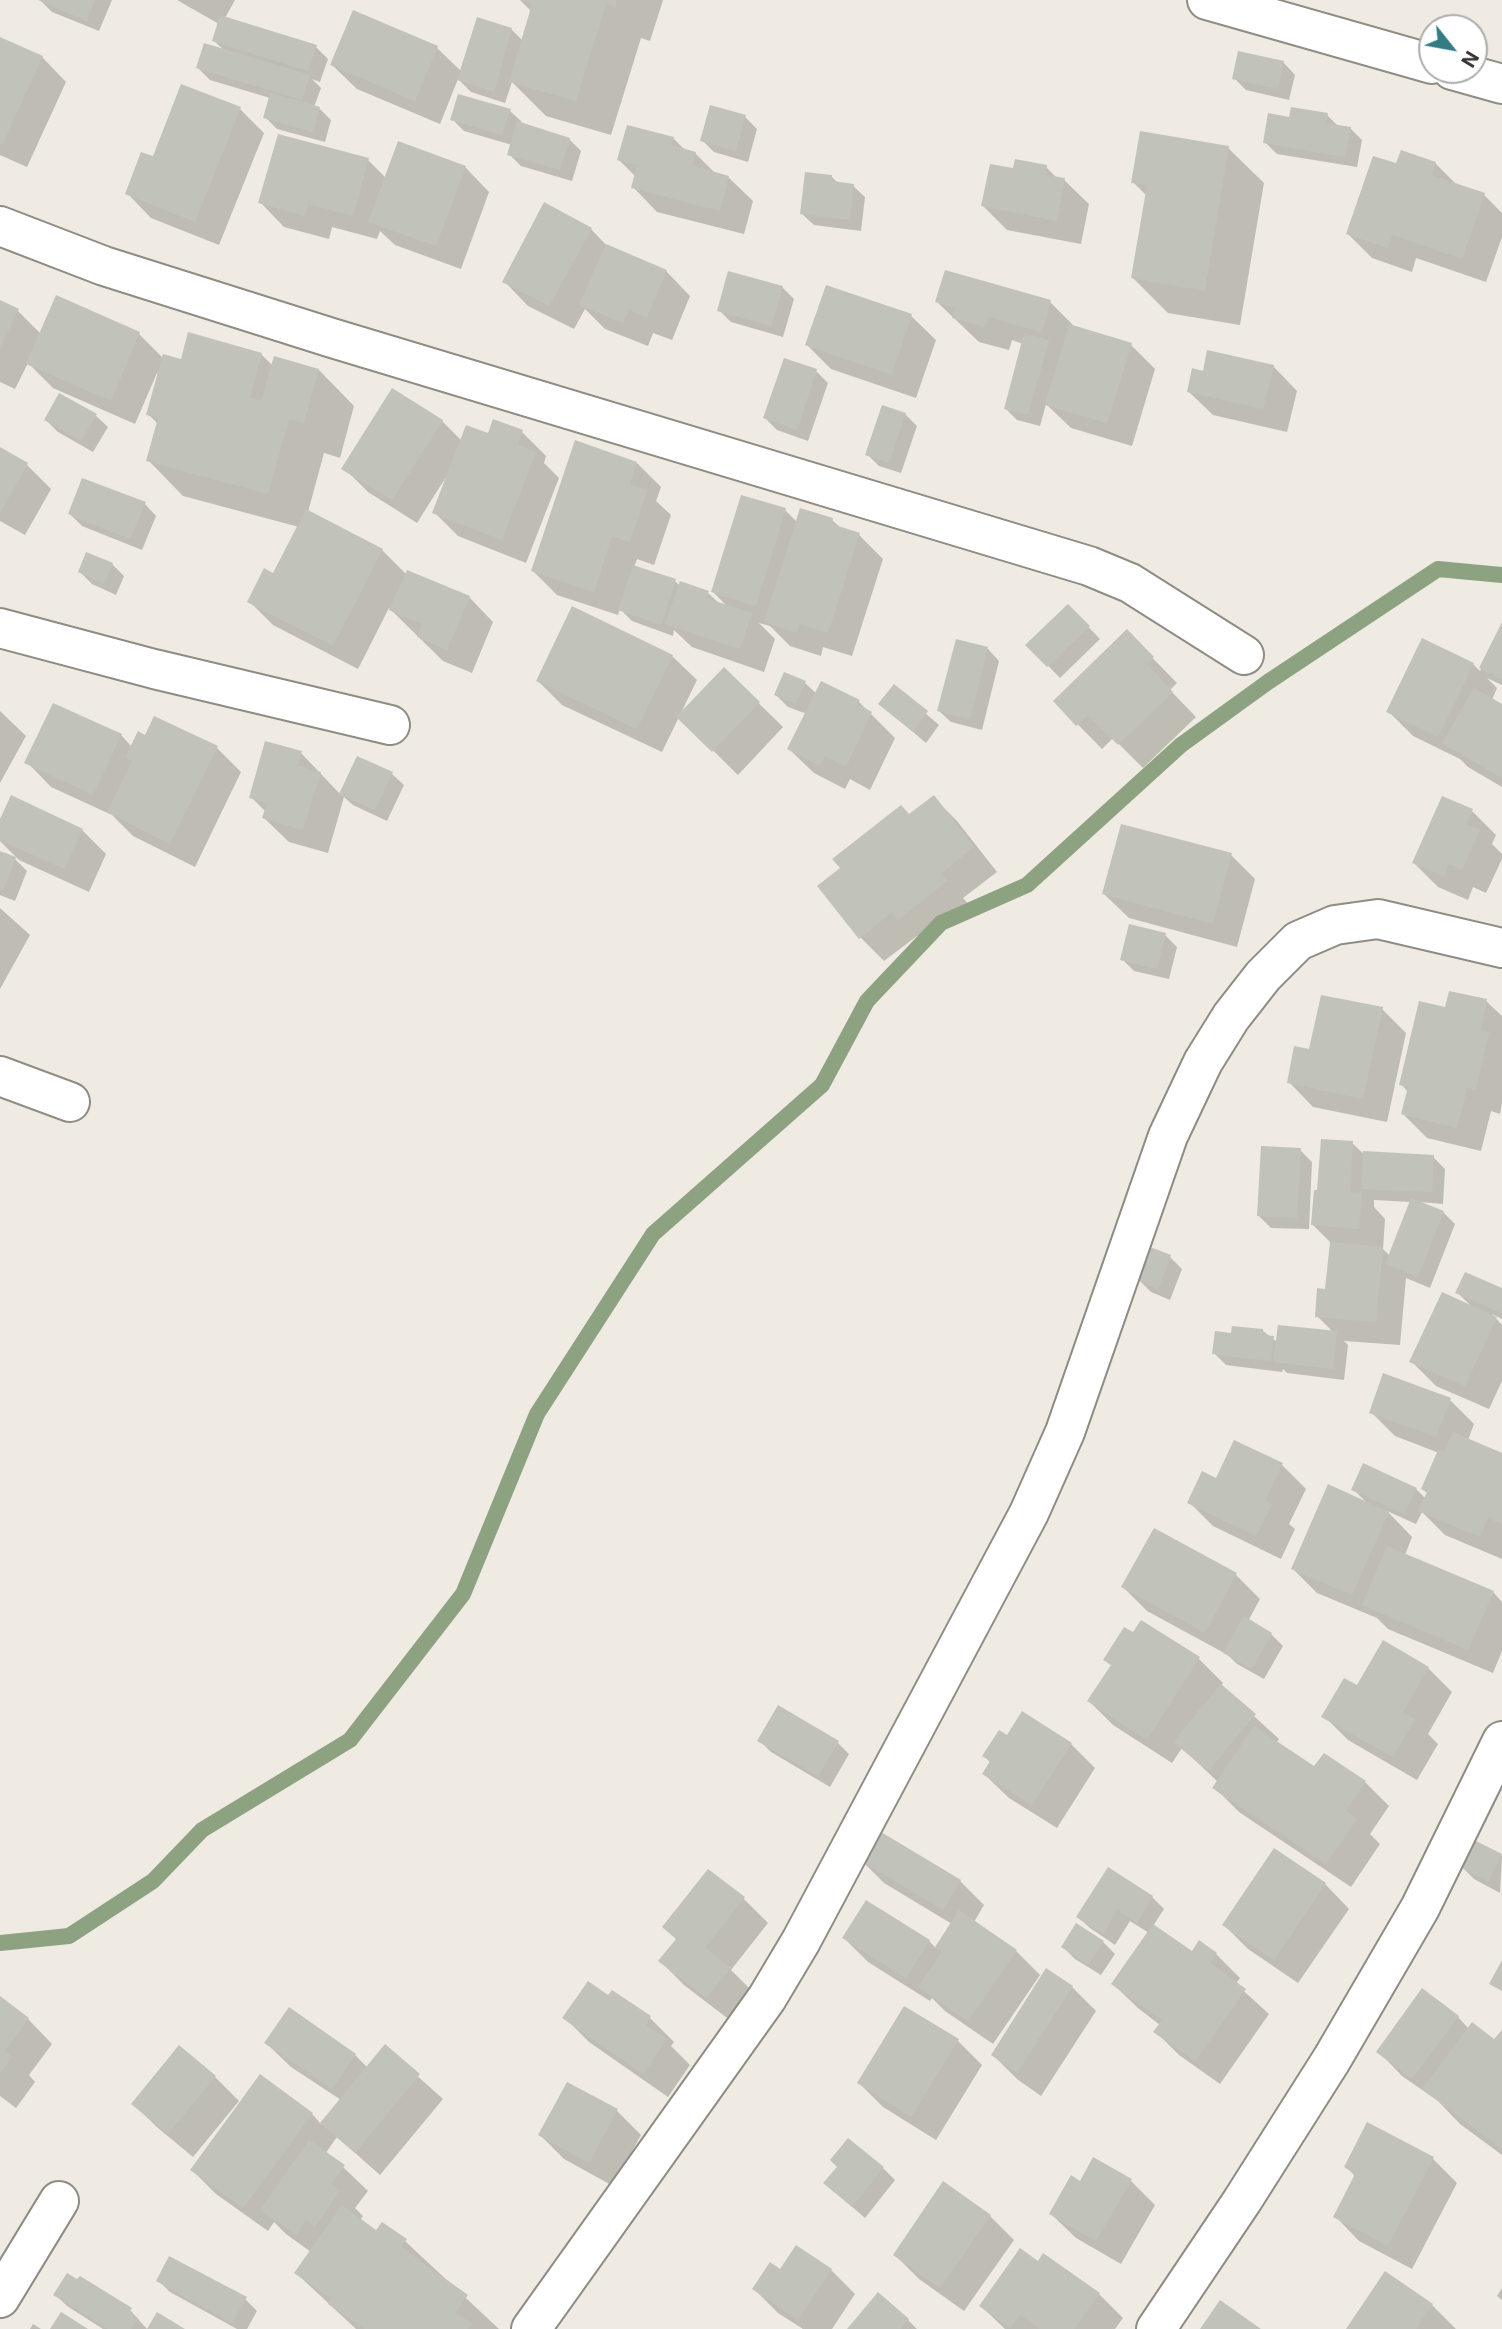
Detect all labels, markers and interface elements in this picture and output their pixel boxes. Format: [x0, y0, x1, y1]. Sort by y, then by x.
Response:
north arrow [1418, 14, 1488, 84]
text: N [1456, 47, 1483, 71]

